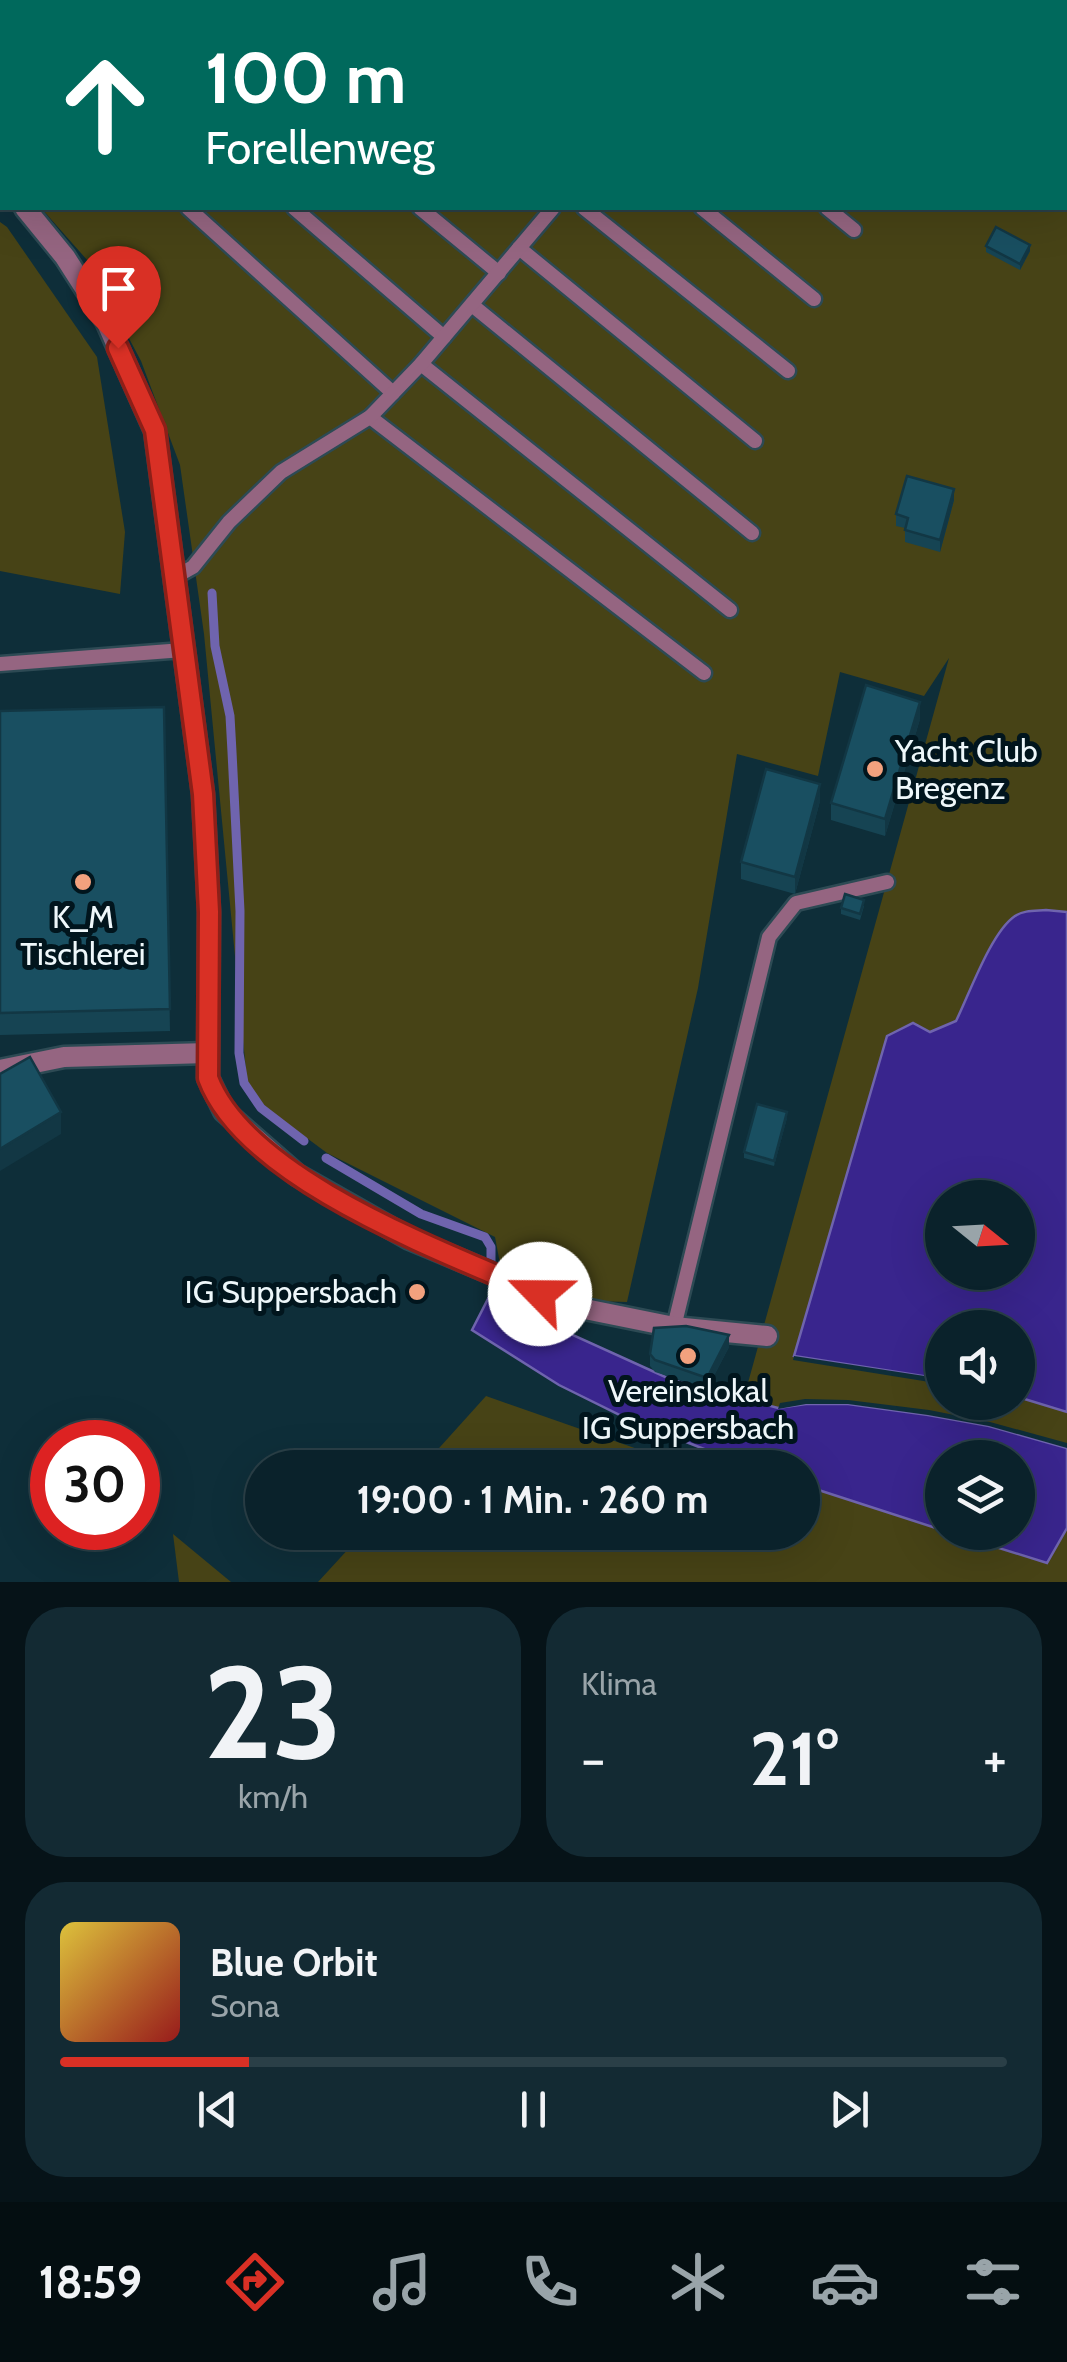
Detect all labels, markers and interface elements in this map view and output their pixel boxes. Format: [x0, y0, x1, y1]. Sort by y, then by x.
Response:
text: 100 m [205, 35, 406, 121]
icon: ahead [40, 40, 170, 170]
text: Forellenweg [205, 121, 435, 175]
pin [76, 246, 161, 349]
icon: arrive [91, 261, 146, 316]
place label: Yacht Club Bregenz [894, 731, 1038, 807]
marker: Yacht Club Bregenz [864, 758, 886, 780]
marker: K_M Tischlerei [72, 871, 94, 893]
place label: K_M Tischlerei [20, 897, 146, 973]
north arrow [925, 1180, 1035, 1290]
map controls [925, 1180, 1035, 1550]
position arrow [488, 1242, 592, 1346]
place label: IG Suppersbach [184, 1272, 397, 1311]
marker: IG Suppersbach [406, 1281, 428, 1303]
button: sound [925, 1310, 1035, 1420]
marker: Vereinslokal IG Suppersbach [677, 1345, 699, 1367]
place label: Vereinslokal IG Suppersbach [582, 1371, 794, 1447]
speed limit sign: 30 [30, 1420, 160, 1550]
button: layers [925, 1440, 1035, 1550]
text: 19:00 · 1 Min. · 260 m [357, 1476, 708, 1523]
text: 23 [204, 1633, 342, 1791]
text: Klima [581, 1664, 657, 1703]
text: 21° [749, 1713, 839, 1804]
text: − [581, 1725, 605, 1792]
text: + [983, 1725, 1007, 1792]
text: km/h [238, 1777, 308, 1816]
text: Blue Orbit [210, 1939, 378, 1986]
text: Sona [210, 1986, 280, 2025]
icon: previous [190, 2082, 245, 2137]
icon: pause [506, 2082, 561, 2137]
icon: next [822, 2082, 877, 2137]
icon: directions [220, 2247, 290, 2317]
icon: music [367, 2247, 437, 2317]
icon: phone [515, 2247, 585, 2317]
icon: climate [663, 2247, 733, 2317]
icon: car [810, 2247, 880, 2317]
icon: filters [958, 2247, 1028, 2317]
text: 18:59 [39, 2255, 142, 2309]

